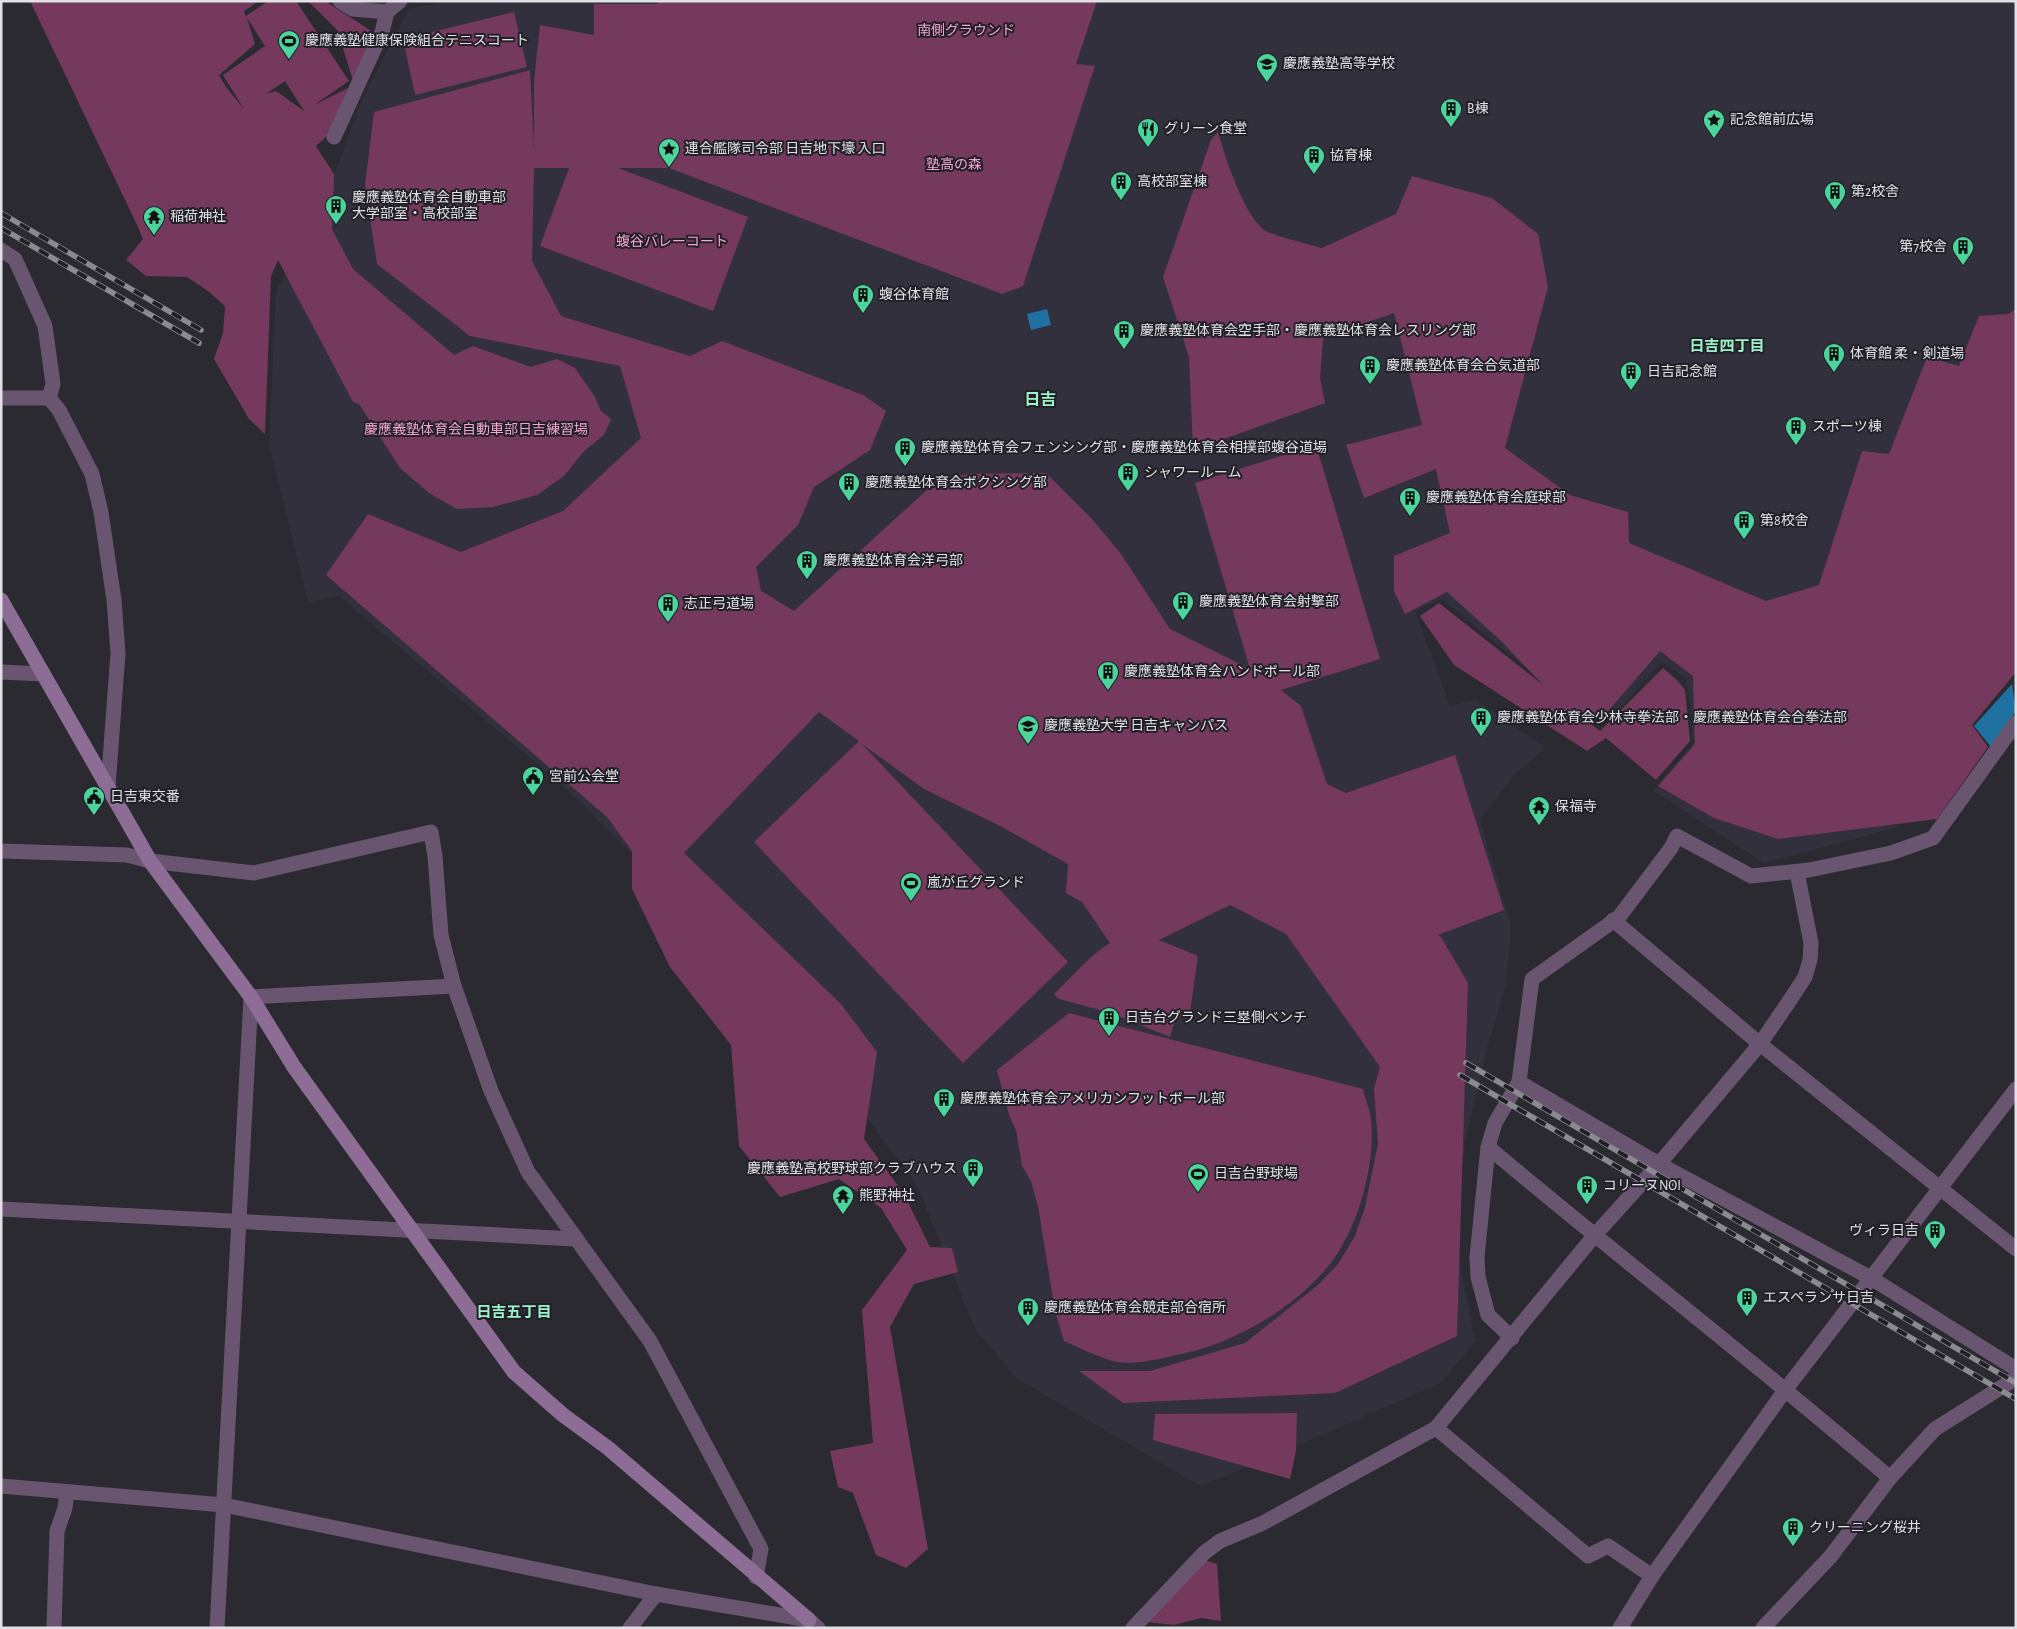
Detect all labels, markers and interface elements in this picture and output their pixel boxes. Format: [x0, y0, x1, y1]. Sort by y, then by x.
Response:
park label: 南側グラウンド [917, 22, 1015, 38]
sports icon: 慶應義塾健康保険組合テニスコート [277, 29, 301, 60]
place label: 慶應義塾健康保険組合テニスコート [305, 32, 529, 48]
school or university icon: 慶應義塾高等学校 [1255, 52, 1279, 83]
place label: 慶應義塾高等学校 [1283, 55, 1395, 71]
building icon: B棟 [1439, 97, 1463, 128]
place label: B棟 [1467, 100, 1489, 116]
place icon: 記念館前広場 [1702, 108, 1726, 139]
place label: 記念館前広場 [1730, 111, 1814, 127]
restaurant icon: グリーン食堂 [1136, 117, 1160, 148]
place label: グリーン食堂 [1164, 121, 1247, 136]
place icon: 連合艦隊司令部 日吉地下壕 入口 [657, 137, 681, 168]
place label: 連合艦隊司令部 日吉地下壕 入口 [685, 140, 886, 156]
building icon: 協育棟 [1302, 144, 1326, 175]
place label: 協育棟 [1330, 147, 1372, 163]
park label: 塾高の森 [926, 157, 982, 172]
building icon: 高校部室棟 [1109, 170, 1133, 201]
place label: 高校部室棟 [1137, 173, 1207, 189]
building icon: 第2校舎 [1823, 180, 1847, 211]
place label: 第2校舎 [1851, 183, 1899, 199]
place label: 慶應義塾体育会自動車部 大学部室・高校部室 [352, 190, 506, 221]
building icon: 慶應義塾体育会自動車部 大学部室・高校部室 [324, 194, 348, 225]
temple icon: 稲荷神社 [142, 205, 166, 236]
place label: 稲荷神社 [170, 209, 226, 224]
park label: 蝮谷バレーコート [616, 233, 728, 249]
building icon: 第7校舎 [1951, 235, 1975, 266]
place label: 第7校舎 [1899, 238, 1947, 254]
building icon: 蝮谷体育館 [851, 283, 875, 314]
place label: 蝮谷体育館 [879, 286, 949, 302]
building icon: 慶應義塾体育会空手部・慶應義塾体育会レスリング部 [1112, 319, 1136, 350]
place label: 慶應義塾体育会空手部・慶應義塾体育会レスリング部 [1140, 323, 1476, 338]
district label: 日吉四丁目 [1689, 338, 1765, 354]
building icon: 体育館 柔・剣道場 [1822, 342, 1846, 373]
place label: 体育館 柔・剣道場 [1850, 346, 1964, 361]
building icon: 慶應義塾体育会合気道部 [1358, 354, 1382, 385]
place label: 慶應義塾体育会合気道部 [1386, 358, 1540, 373]
building icon: 日吉記念館 [1619, 360, 1643, 391]
place label: 日吉記念館 [1647, 364, 1717, 379]
district label: 日吉 [1024, 391, 1056, 408]
building icon: スポーツ棟 [1784, 415, 1808, 446]
place label: スポーツ棟 [1812, 418, 1882, 434]
park label: 慶應義塾体育会自動車部日吉練習場 [364, 422, 588, 437]
building icon: 慶應義塾体育会フェンシング部・慶應義塾体育会相撲部蝮谷道場 [893, 436, 917, 467]
place label: 慶應義塾体育会フェンシング部・慶應義塾体育会相撲部蝮谷道場 [921, 439, 1327, 455]
building icon: シャワールーム [1116, 461, 1140, 492]
place label: シャワールーム [1144, 466, 1242, 480]
building icon: 慶應義塾体育会ボクシング部 [837, 471, 861, 502]
place label: 慶應義塾体育会ボクシング部 [865, 475, 1047, 490]
building icon: 慶應義塾体育会庭球部 [1398, 486, 1422, 517]
place label: 慶應義塾体育会庭球部 [1426, 490, 1566, 505]
building icon: 第8校舎 [1732, 509, 1756, 540]
place label: 第8校舎 [1760, 512, 1809, 528]
building icon: 慶應義塾体育会洋弓部 [795, 549, 819, 580]
place label: 慶應義塾体育会洋弓部 [823, 553, 963, 568]
building icon: 慶應義塾体育会射撃部 [1171, 590, 1195, 621]
building icon: 志正弓道場 [656, 592, 680, 623]
place label: 慶應義塾体育会射撃部 [1199, 593, 1339, 609]
place label: 志正弓道場 [684, 596, 754, 611]
building icon: 慶應義塾体育会ハンドボール部 [1096, 660, 1120, 691]
place label: 慶應義塾体育会ハンドボール部 [1124, 664, 1320, 679]
building icon: 慶應義塾体育会少林寺拳法部・慶應義塾体育会合拳法部 [1469, 706, 1493, 737]
place label: 慶應義塾体育会少林寺拳法部・慶應義塾体育会合拳法部 [1497, 710, 1847, 725]
school or university icon: 慶應義塾大学 日吉キャンパス [1016, 714, 1040, 745]
place label: 慶應義塾大学 日吉キャンパス [1044, 718, 1228, 733]
public building icon: 宮前公会堂 [521, 765, 545, 796]
place label: 宮前公会堂 [549, 768, 619, 784]
public building icon: 日吉東交番 [82, 785, 106, 816]
place label: 日吉東交番 [110, 789, 180, 804]
temple icon: 保福寺 [1527, 795, 1551, 826]
place label: 保福寺 [1555, 799, 1597, 814]
sports icon: 嵐が丘グランド [899, 871, 923, 902]
place label: 嵐が丘グランド [927, 875, 1025, 890]
building icon: 日吉台グランド三塁側ベンチ [1097, 1006, 1121, 1037]
place label: 日吉台グランド三塁側ベンチ [1125, 1009, 1307, 1025]
building icon: 慶應義塾体育会アメリカンフットボール部 [932, 1087, 956, 1118]
place label: 慶應義塾体育会アメリカンフットボール部 [960, 1091, 1225, 1106]
building icon: 慶應義塾高校野球部クラブハウス [961, 1157, 985, 1188]
place label: 慶應義塾高校野球部クラブハウス [747, 1160, 957, 1176]
sports icon: 日吉台野球場 [1186, 1162, 1210, 1193]
place label: 日吉台野球場 [1214, 1165, 1298, 1181]
building icon: コリーヌNOI [1575, 1174, 1599, 1205]
place label: コリーヌNOI [1603, 1179, 1681, 1193]
temple icon: 熊野神社 [831, 1184, 855, 1215]
place label: 熊野神社 [859, 1187, 915, 1203]
building icon: ヴィラ日吉 [1923, 1219, 1947, 1250]
place label: ヴィラ日吉 [1849, 1223, 1919, 1238]
building icon: エスペランサ日吉 [1735, 1286, 1759, 1317]
place label: エスペランサ日吉 [1763, 1290, 1874, 1305]
building icon: 慶應義塾体育会競走部合宿所 [1016, 1296, 1040, 1327]
place label: 慶應義塾体育会競走部合宿所 [1044, 1300, 1226, 1315]
district label: 日吉五丁目 [476, 1304, 552, 1320]
building icon: クリーニング桜井 [1781, 1516, 1805, 1547]
place label: クリーニング桜井 [1809, 1519, 1921, 1535]

